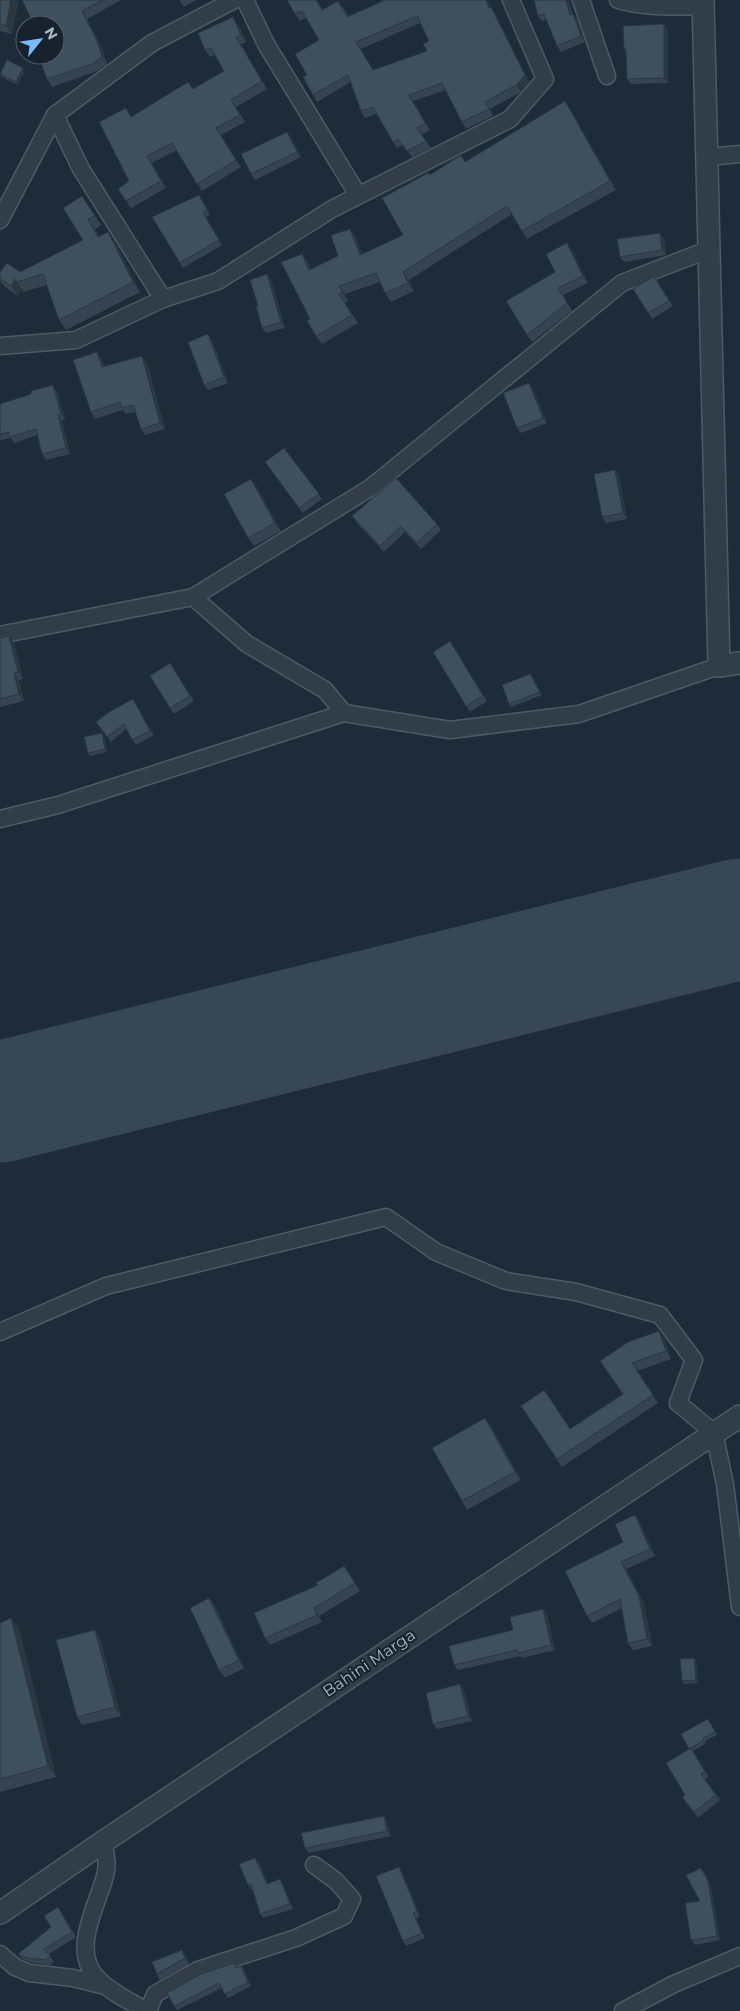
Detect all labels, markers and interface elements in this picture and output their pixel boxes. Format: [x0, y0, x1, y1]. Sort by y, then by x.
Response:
north arrow [15, 15, 65, 65]
text: N [41, 24, 62, 43]
street label: Bahini Marga [319, 1625, 419, 1701]

